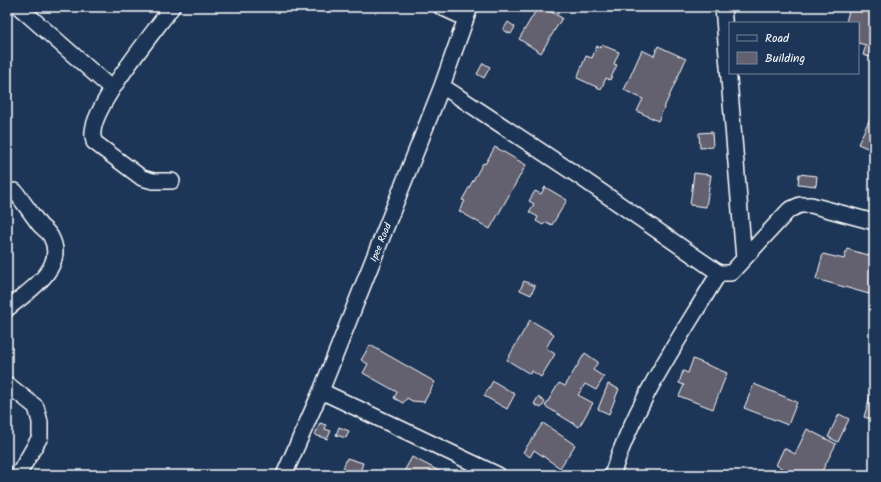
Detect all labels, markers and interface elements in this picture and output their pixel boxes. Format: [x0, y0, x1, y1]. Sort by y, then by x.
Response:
legend [729, 22, 859, 74]
text: Road [765, 29, 790, 48]
text: Building [765, 49, 805, 68]
street label: Ipee Road [366, 219, 396, 264]

